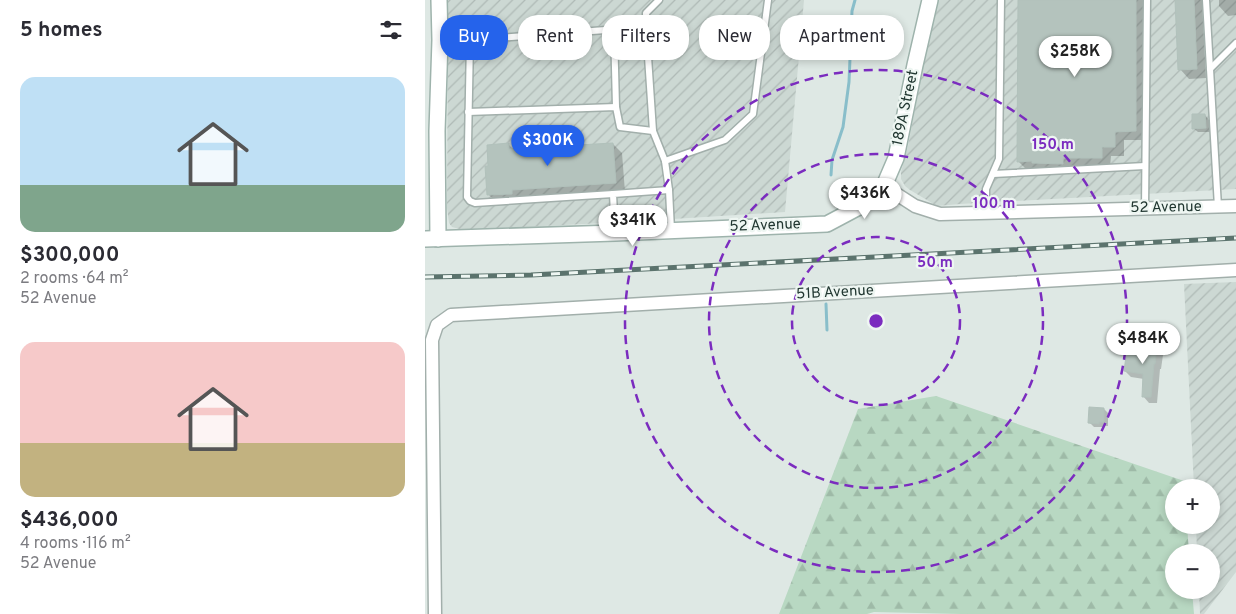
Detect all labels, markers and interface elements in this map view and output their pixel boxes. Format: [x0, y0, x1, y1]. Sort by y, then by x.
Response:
chip: Buy [440, 15, 508, 60]
chip: Rent [518, 15, 592, 60]
chip: Filters [602, 15, 689, 60]
chip: New [699, 15, 770, 60]
chip: Apartment [780, 15, 904, 60]
icon: filters [377, 16, 405, 44]
text: 5 homes [20, 17, 103, 44]
pin: $258K [1040, 36, 1110, 78]
text: $258K [1050, 42, 1100, 62]
street label: 189A Street [889, 68, 923, 148]
icon: home [168, 109, 258, 199]
pin: $300K [513, 124, 583, 167]
text: $300K [522, 131, 574, 151]
text: 150 m [1032, 136, 1074, 155]
pin: $436K [830, 178, 900, 220]
text: $436K [840, 184, 890, 204]
text: 100 m [973, 195, 1015, 214]
street label: 52 Avenue [1130, 198, 1202, 218]
pin: $341K [598, 204, 668, 247]
text: $341K [609, 211, 657, 231]
street label: 52 Avenue [729, 215, 801, 237]
text: $300,000 [20, 242, 119, 269]
text: 50 m [917, 254, 953, 273]
text: 2 rooms · 64 m² [20, 269, 129, 289]
street label: 51B Avenue [796, 281, 874, 305]
text: 52 Avenue [20, 289, 96, 309]
centre of rings [867, 312, 885, 330]
pin: $484K [1108, 322, 1178, 365]
text: $484K [1117, 329, 1169, 349]
icon: home [168, 374, 258, 464]
map controls [1165, 479, 1220, 599]
button: + [1165, 479, 1220, 534]
text: $436,000 [20, 507, 118, 534]
text: 4 rooms · 116 m² [20, 534, 131, 554]
button: − [1165, 544, 1220, 599]
text: 52 Avenue [20, 554, 96, 574]

